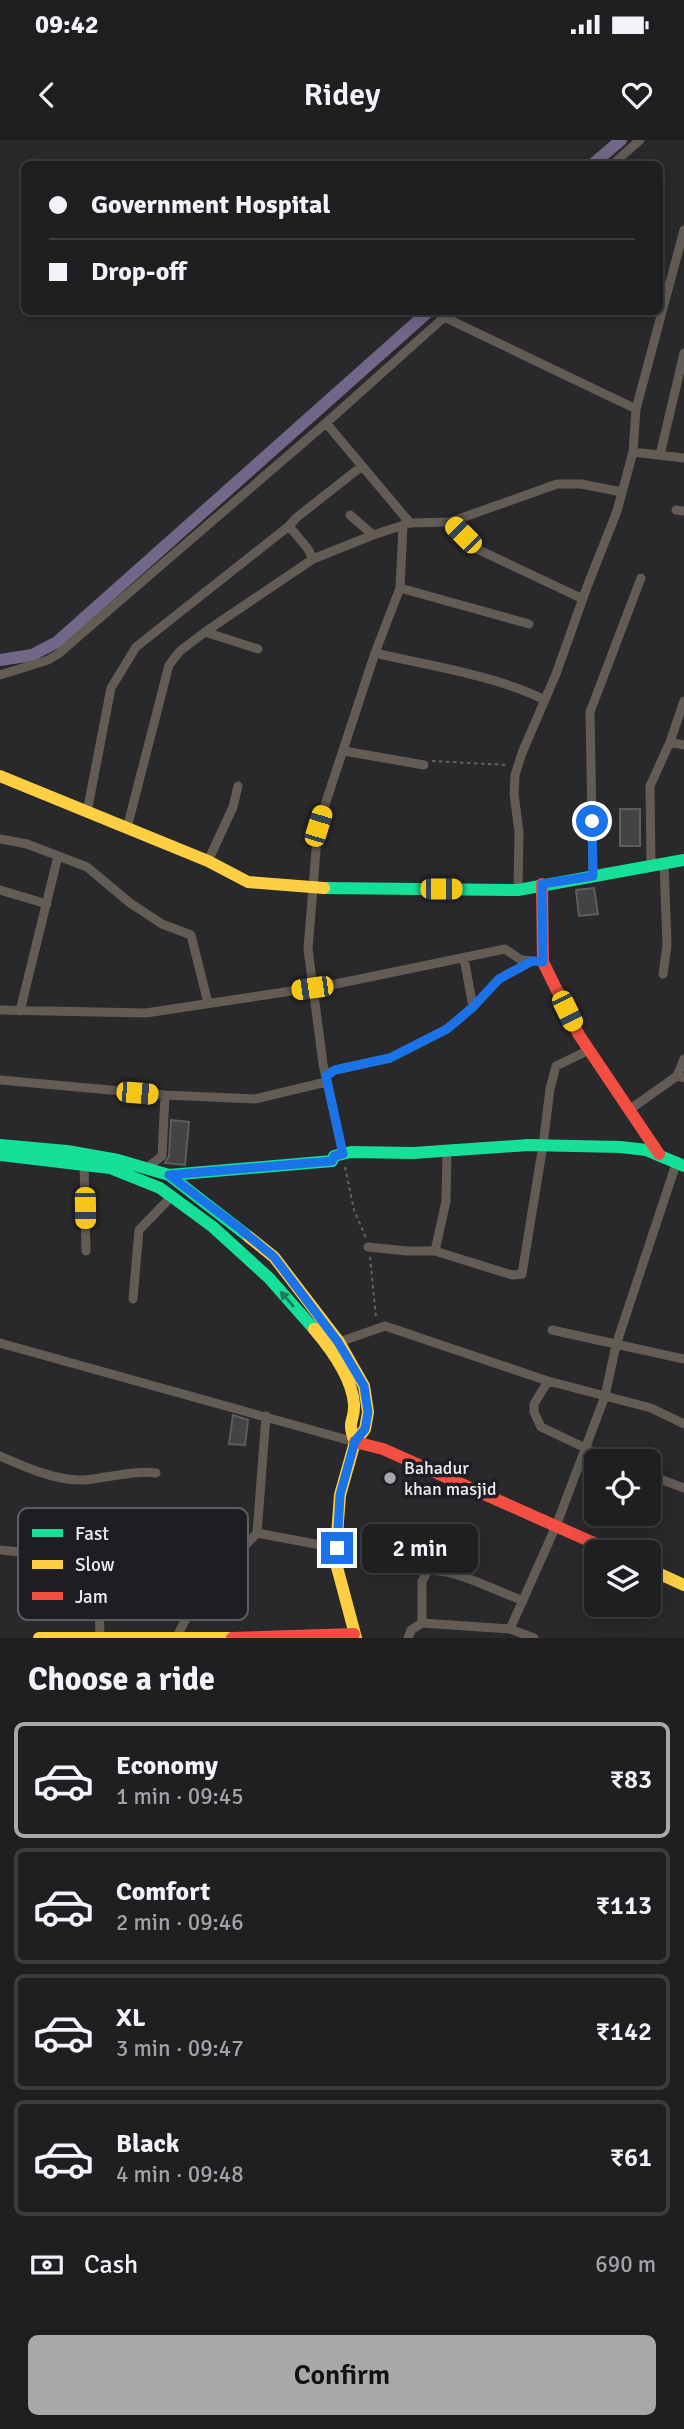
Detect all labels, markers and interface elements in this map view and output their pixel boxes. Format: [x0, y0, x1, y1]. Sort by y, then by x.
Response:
text: 09:42 [35, 9, 99, 41]
text: Ridey [304, 75, 380, 114]
icon: back [28, 76, 66, 114]
icon: heart [618, 76, 656, 114]
text: Government Hospital [91, 189, 330, 221]
text: Drop-off [91, 256, 187, 288]
car [441, 513, 486, 557]
car [302, 803, 335, 849]
route start [576, 805, 608, 837]
car [421, 879, 463, 900]
car [290, 975, 335, 1001]
car [549, 988, 586, 1034]
car [116, 1081, 159, 1105]
car [75, 1187, 96, 1229]
one-way arrow [280, 1290, 295, 1307]
map controls [584, 1449, 661, 1617]
button: locate [584, 1449, 661, 1526]
place label: Bahadur khan masjid [404, 1457, 497, 1500]
marker: Bahadur khan masjid [382, 1470, 398, 1486]
legend [18, 1508, 248, 1620]
text: Fast [75, 1522, 109, 1546]
callout: 2 min [362, 1524, 477, 1572]
route end [321, 1532, 353, 1564]
text: 2 min [392, 1534, 448, 1563]
button: layers [584, 1540, 661, 1617]
text: Slow [75, 1553, 115, 1577]
text: Jam [75, 1585, 108, 1609]
text: Choose a ride [28, 1660, 215, 1699]
icon: car [32, 1749, 95, 1812]
text: Economy [116, 1750, 218, 1782]
text: ₹83 [610, 1764, 652, 1796]
text: 1 min · 09:45 [116, 1782, 244, 1811]
icon: car [32, 1875, 95, 1938]
text: Comfort [116, 1876, 210, 1908]
text: ₹113 [596, 1890, 652, 1922]
text: 2 min · 09:46 [116, 1908, 244, 1937]
icon: car [32, 2001, 95, 2064]
text: XL [116, 2002, 146, 2034]
text: ₹142 [596, 2016, 652, 2048]
text: 3 min · 09:47 [116, 2034, 244, 2063]
icon: car [32, 2127, 95, 2190]
text: Black [116, 2128, 179, 2160]
text: ₹61 [610, 2142, 652, 2174]
text: 4 min · 09:48 [116, 2160, 244, 2189]
icon: cash [28, 2246, 66, 2284]
text: Cash [84, 2249, 138, 2281]
text: 690 m [595, 2250, 656, 2279]
button: Confirm [28, 2335, 656, 2415]

